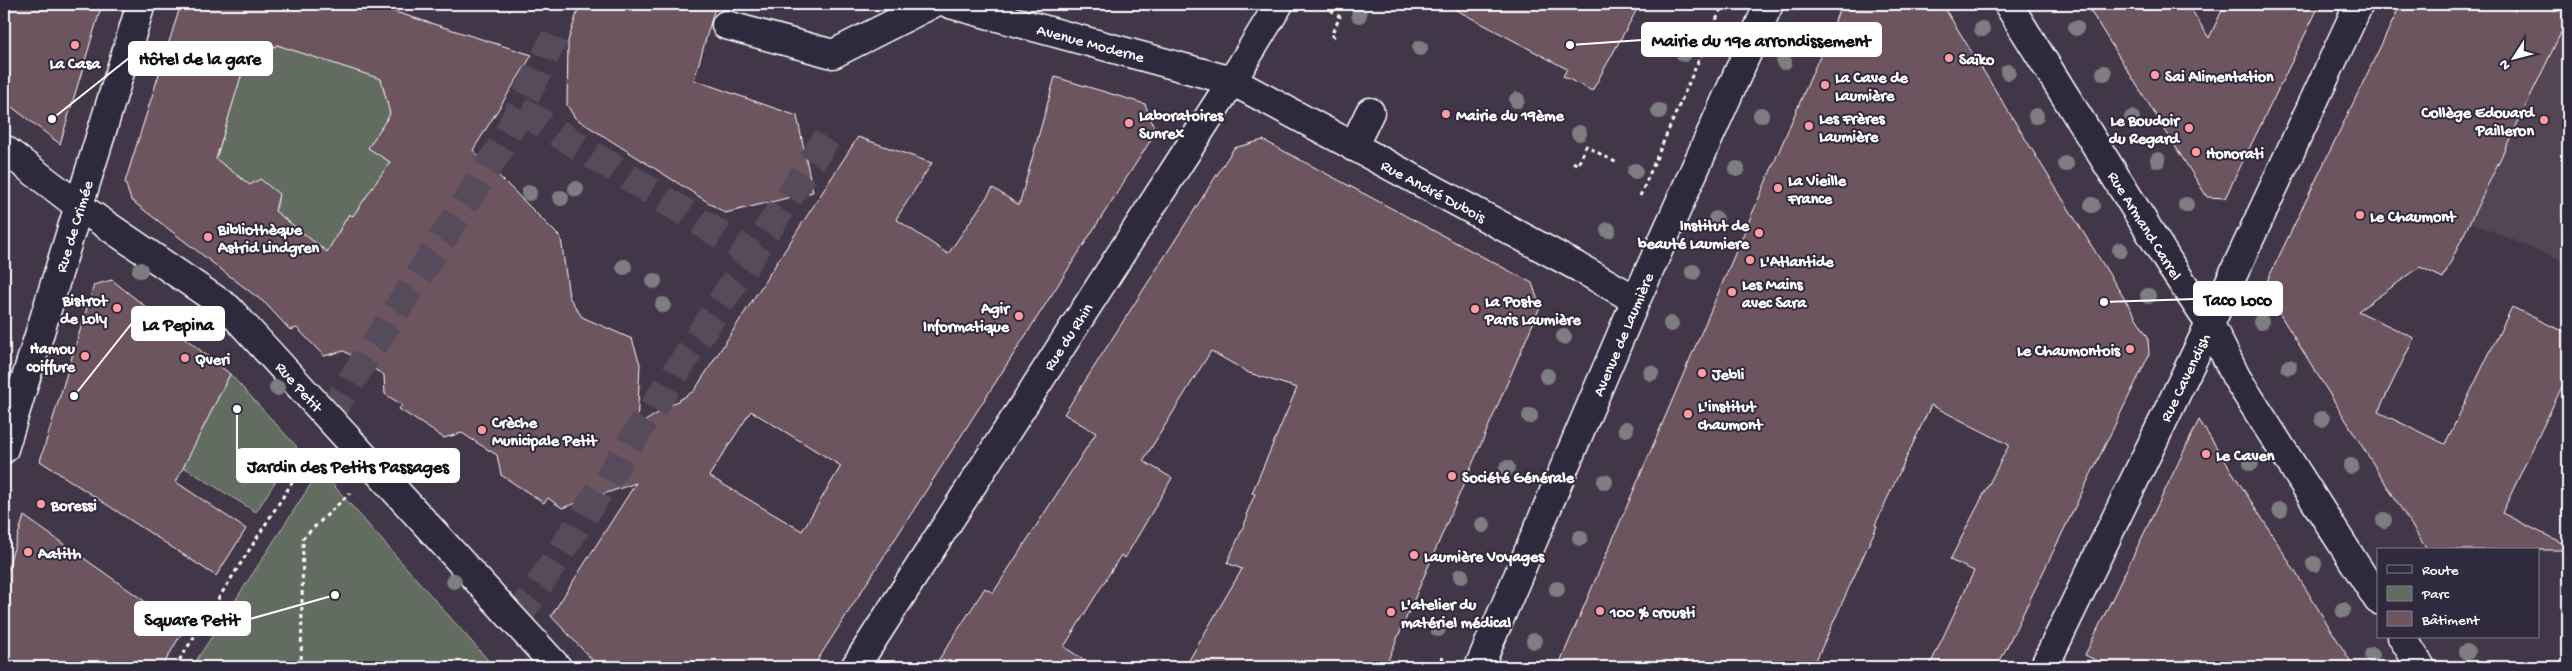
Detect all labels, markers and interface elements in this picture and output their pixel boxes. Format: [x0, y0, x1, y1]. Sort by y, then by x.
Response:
street label: Avenue Moderne [1034, 22, 1147, 69]
callout: Mairie du 19e arrondissement [1642, 23, 1881, 56]
text: Mairie du 19e arrondissement [1652, 32, 1872, 53]
north arrow [2490, 32, 2540, 82]
marker: La Casa [69, 39, 81, 51]
callout: Hôtel de la gare [129, 42, 272, 75]
text: Hôtel de la gare [139, 50, 262, 71]
marker: Saïko [1943, 52, 1955, 64]
place label: Saïko [1959, 52, 1995, 71]
text: N [2496, 55, 2515, 73]
place label: La Casa [50, 56, 102, 75]
marker: Sai Alimentation [2149, 69, 2161, 81]
place label: Sai Alimentation [2165, 69, 2274, 88]
place label: La Cave de Laumière [1835, 70, 1909, 107]
marker: La Cave de Laumière [1819, 79, 1831, 91]
place label: Collège Edouard Pailleron [2420, 105, 2536, 142]
place label: Laboratoires Sunrex [1139, 108, 1224, 145]
marker: Mairie du 19ème [1440, 108, 1452, 120]
place label: Mairie du 19ème [1456, 108, 1564, 127]
place label: Les Frères Laumière [1819, 111, 1886, 148]
place label: Le Boudoir du Regard [2109, 113, 2181, 150]
marker: Collège Edouard Pailleron [2538, 114, 2550, 126]
marker: Laboratoires Sunrex [1123, 117, 1135, 129]
marker: Les Frères Laumière [1803, 120, 1815, 132]
marker: Le Boudoir du Regard [2183, 122, 2195, 134]
marker: Honorati [2190, 146, 2202, 158]
place label: Honorati [2206, 146, 2264, 165]
street label: Rue André Dubois [1377, 157, 1489, 229]
street label: Rue Armand Carrel [2102, 169, 2184, 285]
place label: La Vieille France [1787, 173, 1847, 210]
street label: Rue de Crimée [53, 178, 100, 275]
marker: La Vieille France [1772, 182, 1784, 194]
marker: Le Chaumont [2354, 209, 2366, 221]
place label: Le Chaumont [2370, 209, 2457, 228]
place label: Institut de beauté Laumiere [1637, 218, 1750, 255]
place label: Bibliothèque Astrid Lindgren [217, 222, 319, 259]
marker: Institut de beauté Laumiere [1753, 227, 1765, 239]
marker: Bibliothèque Astrid Lindgren [202, 231, 214, 243]
marker: L'Atlantide [1744, 254, 1756, 266]
place label: L'Atlantide [1760, 254, 1834, 273]
street label: Avenue de Laumière [1591, 270, 1660, 400]
place label: Les Mains avec Sara [1741, 277, 1807, 314]
callout: Taco Loco [2194, 282, 2282, 315]
marker: Les Mains avec Sara [1726, 286, 1738, 298]
text: Taco Loco [2202, 291, 2273, 312]
place label: Bistrot de Loly [60, 293, 108, 330]
place label: La Poste Paris Laumière [1484, 294, 1582, 331]
street label: Rue du Rhin [1041, 300, 1099, 375]
place label: Agir Informatique [923, 301, 1011, 338]
marker: Bistrot de Loly [111, 302, 123, 314]
marker: La Poste Paris Laumière [1469, 303, 1481, 315]
callout: La Pepina [132, 307, 224, 340]
marker: Agir Informatique [1013, 310, 1025, 322]
text: La Pepina [142, 316, 215, 337]
street label: Rue Cavendish [2158, 331, 2217, 426]
place label: Hamou coiffure [27, 341, 76, 378]
place label: Le Chaumontois [2017, 343, 2121, 362]
marker: Le Chaumontois [2124, 343, 2136, 355]
marker: Hamou coiffure [79, 350, 91, 362]
marker: Qveri [179, 352, 191, 364]
place label: Qveri [195, 352, 231, 371]
street label: Rue Petit [270, 359, 326, 419]
marker: Jebli [1696, 367, 1708, 379]
place label: Jebli [1711, 367, 1745, 386]
place label: L'institut chaumont [1698, 399, 1764, 436]
marker: L'institut chaumont [1682, 408, 1694, 420]
place label: Crèche Municipale Petit [491, 415, 598, 452]
marker: Crèche Municipale Petit [476, 424, 488, 436]
marker: Le Caven [2200, 448, 2212, 460]
place label: Le Caven [2216, 448, 2275, 467]
callout: Jardin des Petits Passages [237, 449, 459, 482]
text: Jardin des Petits Passages [246, 458, 450, 479]
marker: Société Générale [1446, 470, 1458, 482]
place label: Société Générale [1462, 470, 1575, 489]
marker: Boressi [35, 498, 47, 510]
place label: Boressi [50, 498, 97, 517]
marker: Aatith [22, 546, 34, 558]
place label: Aatith [37, 546, 82, 565]
legend [2377, 548, 2540, 638]
marker: Laumière Voyages [1408, 549, 1420, 561]
place label: Laumière Voyages [1424, 549, 1545, 568]
text: Route [2422, 562, 2459, 580]
text: Parc [2421, 586, 2450, 604]
place label: L'atelier du matériel médical [1401, 597, 1512, 634]
callout: Square Petit [135, 602, 250, 635]
marker: 100 % crousti [1594, 605, 1606, 617]
place label: 100 % crousti [1609, 605, 1696, 624]
marker: L'atelier du matériel médical [1385, 606, 1397, 618]
text: Square Petit [144, 611, 241, 632]
text: Bâtiment [2421, 612, 2481, 630]

